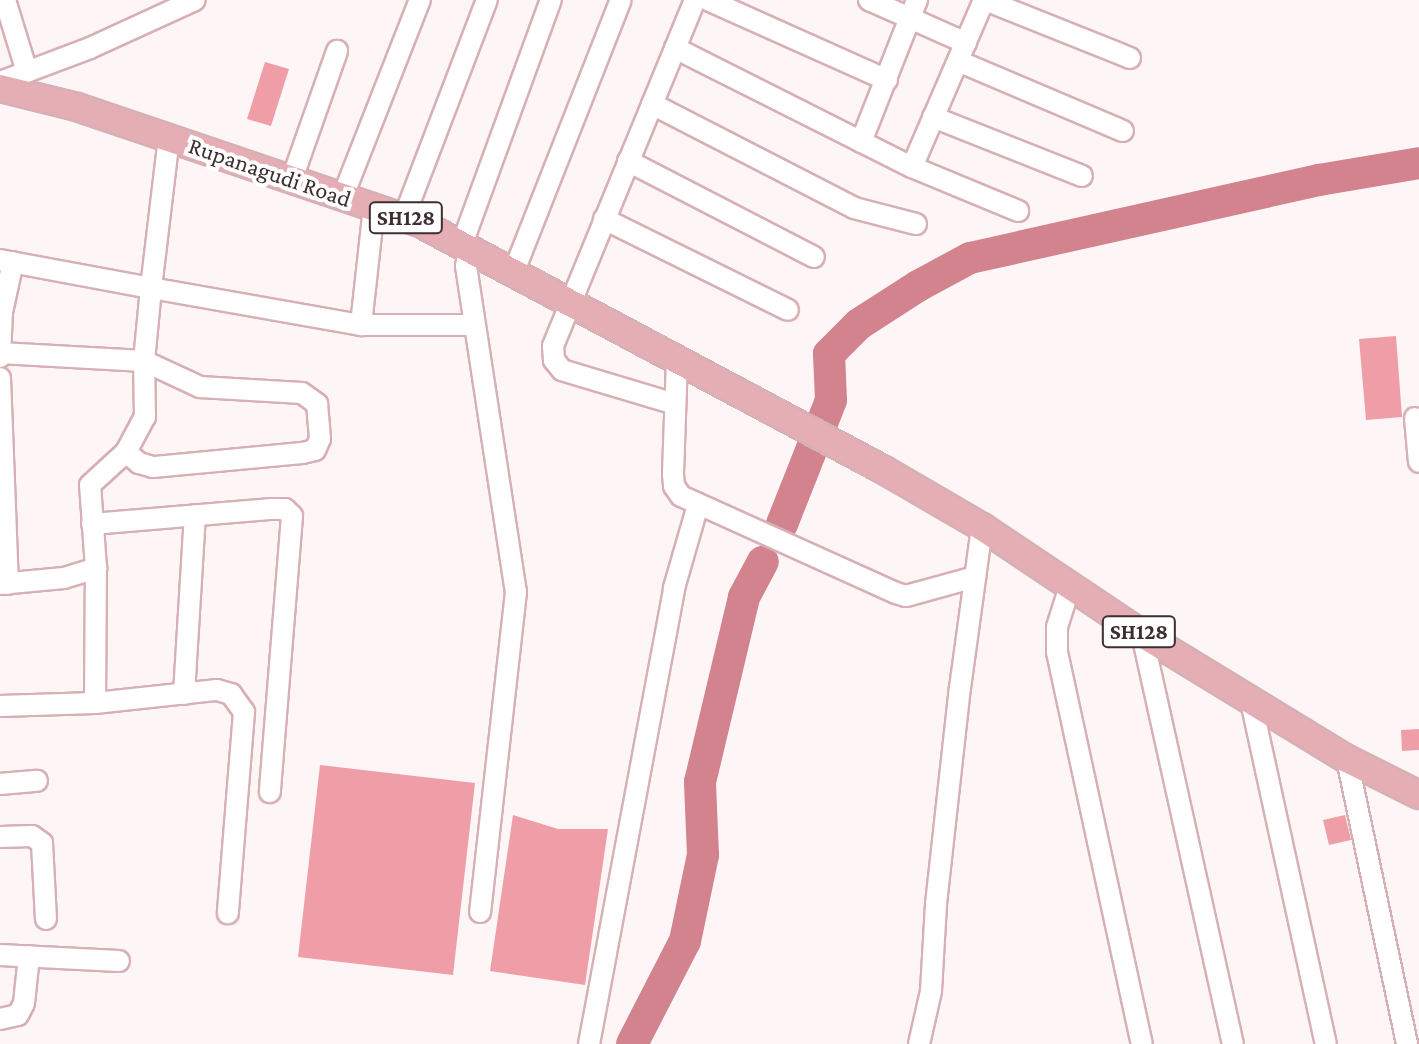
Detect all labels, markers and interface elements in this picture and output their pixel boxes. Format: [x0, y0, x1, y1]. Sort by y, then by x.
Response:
street label: Rupanagudi Road [185, 131, 355, 213]
road number: SH128 [368, 200, 444, 236]
road number: SH128 [1101, 614, 1177, 650]

